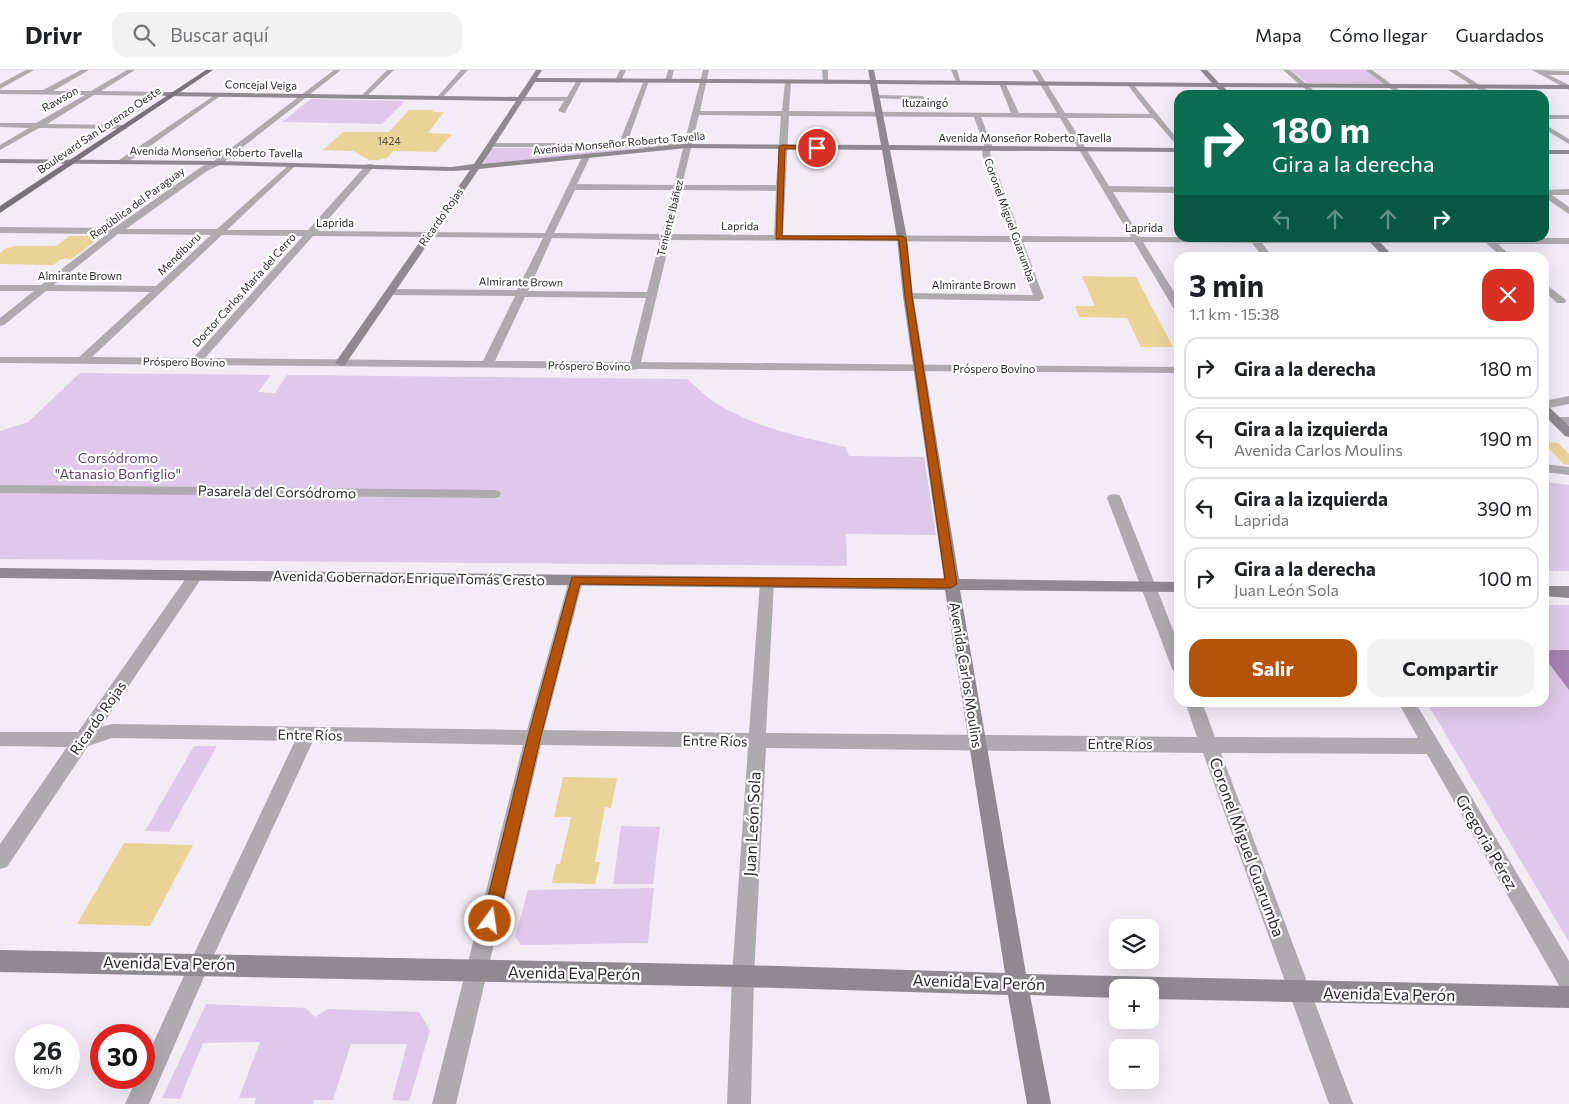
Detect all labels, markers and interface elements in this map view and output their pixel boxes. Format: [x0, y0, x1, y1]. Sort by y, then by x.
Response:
search box [112, 12, 462, 57]
text: Drivr [25, 20, 82, 49]
icon: search [130, 21, 158, 49]
text: Buscar aquí [170, 23, 269, 46]
text: Mapa [1255, 24, 1302, 46]
text: Cómo llegar [1330, 24, 1427, 46]
text: Guardados [1455, 24, 1544, 46]
street label: Concejal Veiga [225, 77, 297, 92]
street label: Boulevard San Lorenzo Oeste [35, 83, 163, 176]
street label: Rawson [39, 83, 80, 114]
street label: Ituzaingó [902, 96, 949, 109]
text: 180 m [1272, 107, 1370, 150]
icon: right [1189, 110, 1254, 175]
pin [796, 127, 838, 169]
street label: Avenida Monseñor Roberto Tavella [532, 128, 706, 157]
street label: Avenida Monseñor Roberto Tavella [938, 131, 1112, 144]
house number: 1424 [377, 134, 401, 147]
icon: arrive [803, 134, 831, 162]
street label: Avenida Monseñor Roberto Tavella [129, 143, 303, 160]
text: Gira a la derecha [1272, 150, 1434, 177]
street label: Coronel Miguel Guarumba [982, 156, 1039, 283]
street label: República del Paraguay [87, 164, 187, 241]
street label: Teniente Ibáñez [654, 178, 685, 258]
street label: Ricardo Rojas [416, 185, 465, 248]
icon: left [1268, 205, 1296, 233]
icon: ahead [1321, 205, 1349, 233]
icon: ahead [1374, 205, 1402, 233]
icon: right [1427, 205, 1455, 233]
street label: Laprida [316, 216, 354, 229]
street label: Laprida [721, 219, 759, 232]
street label: Laprida [1125, 221, 1163, 234]
street label: Mendiburu [154, 230, 203, 277]
street label: Doctor Carlos María del Cerro [189, 230, 298, 349]
text: 3 min [1189, 266, 1264, 303]
street label: Almirante Brown [38, 269, 122, 282]
button: close [1482, 269, 1534, 321]
street label: Almirante Brown [479, 274, 563, 289]
street label: Almirante Brown [932, 278, 1016, 291]
text: 1.1 km · 15:38 [1189, 304, 1279, 323]
street label: Próspero Bovino [143, 354, 226, 369]
icon: right [1191, 354, 1219, 382]
text: Gira a la derecha [1234, 357, 1376, 380]
text: 180 m [1480, 357, 1532, 380]
street label: Próspero Bovino [548, 358, 631, 373]
street label: Próspero Bovino [953, 362, 1036, 375]
text: Gira a la izquierda [1234, 417, 1388, 440]
icon: left [1191, 424, 1219, 452]
text: 190 m [1480, 427, 1532, 450]
text: Avenida Carlos Moulins [1234, 440, 1403, 459]
park label: Corsódromo "Atanasio Bonfiglio" [55, 449, 181, 482]
street label: Pasarela del Corsódromo [198, 482, 356, 501]
text: Gira a la izquierda [1234, 487, 1388, 510]
icon: left [1191, 494, 1219, 522]
text: 390 m [1477, 497, 1532, 520]
text: Laprida [1234, 510, 1289, 529]
text: Gira a la derecha [1234, 557, 1376, 580]
icon: right [1191, 564, 1219, 592]
street label: Avenida Gobernador Enrique Tomás Cresto [273, 567, 545, 588]
text: 100 m [1479, 567, 1532, 590]
text: Juan León Sola [1234, 580, 1339, 599]
street label: Avenida Carlos Moulins [947, 601, 986, 749]
button: Salir [1189, 639, 1357, 697]
button: Compartir [1367, 639, 1534, 697]
street label: Ricardo Rojas [66, 678, 129, 758]
street label: Entre Ríos [277, 725, 343, 744]
street label: Entre Ríos [682, 731, 748, 750]
street label: Entre Ríos [1087, 735, 1153, 752]
street label: Coronel Miguel Guarumba [1206, 754, 1289, 939]
street label: Juan León Sola [739, 771, 764, 877]
street label: Gregoria Pérez [1452, 791, 1522, 893]
position arrow [463, 894, 515, 946]
map controls [1109, 919, 1159, 1089]
button: layers [1109, 919, 1159, 969]
street label: Avenida Eva Perón [103, 952, 235, 973]
street label: Avenida Eva Perón [508, 962, 640, 983]
street label: Avenida Eva Perón [912, 970, 1046, 993]
button: + [1109, 979, 1159, 1029]
street label: Avenida Eva Perón [1323, 983, 1455, 1004]
speed limit sign: 30 [90, 1024, 155, 1089]
text: 26 [33, 1035, 62, 1065]
button: − [1109, 1039, 1159, 1089]
text: km/h [33, 1062, 62, 1076]

